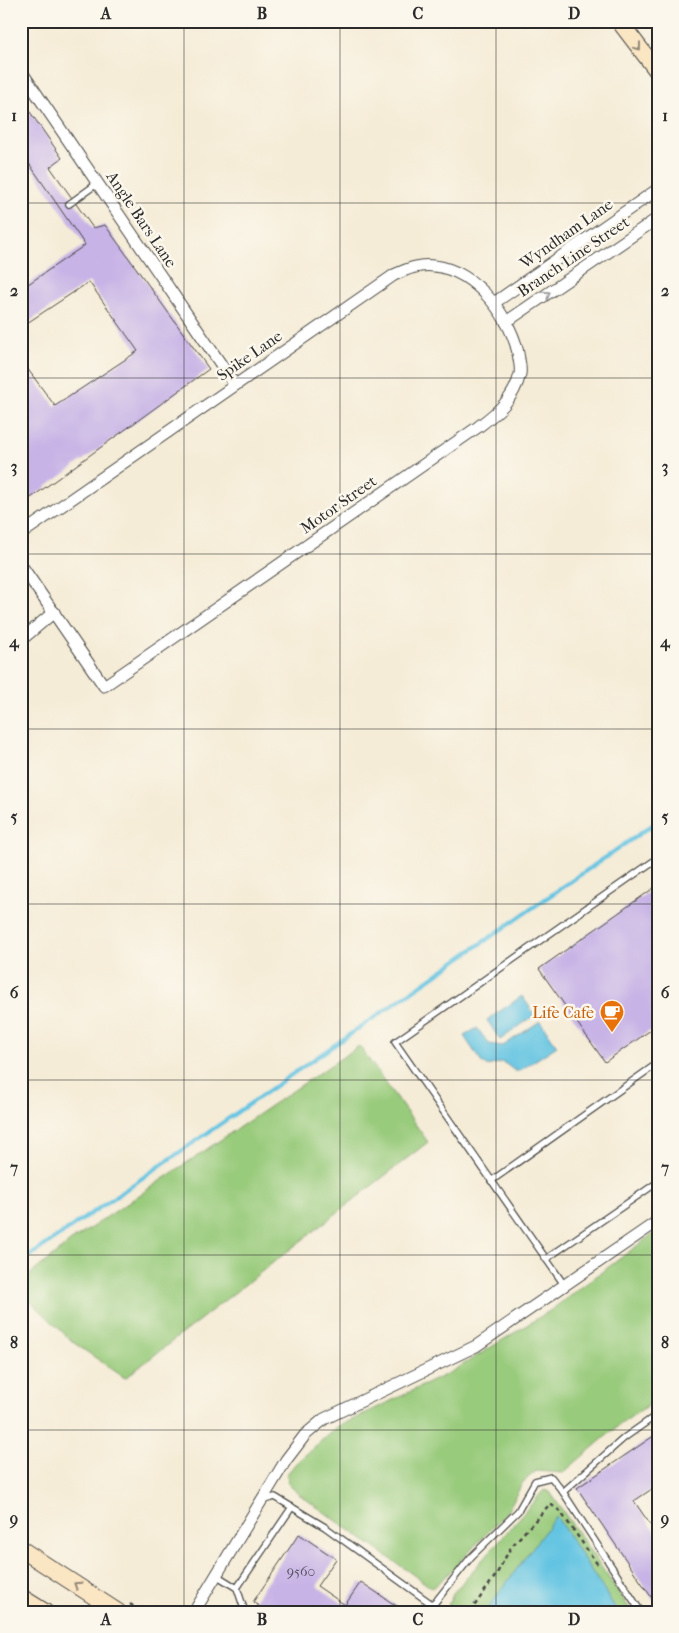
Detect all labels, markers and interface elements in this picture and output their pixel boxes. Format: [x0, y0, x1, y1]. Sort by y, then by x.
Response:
text: A [100, 4, 112, 23]
text: B [257, 4, 267, 23]
text: C [413, 4, 424, 23]
text: D [568, 4, 580, 23]
one-way arrow [633, 41, 641, 50]
text: 1 [11, 106, 17, 125]
text: 1 [662, 106, 668, 125]
street label: Angle Bars Lane [102, 167, 181, 271]
street label: Wyndham Lane [515, 194, 616, 273]
street label: Branch Line Street [514, 212, 633, 301]
text: 2 [10, 281, 18, 300]
text: 2 [661, 281, 669, 300]
one-way arrow [541, 291, 550, 300]
street label: Spike Lane [213, 326, 286, 385]
text: 3 [11, 457, 17, 477]
text: 3 [662, 457, 668, 477]
street label: Motor Street [297, 471, 380, 538]
text: 4 [8, 632, 20, 652]
text: 4 [659, 632, 671, 652]
text: 5 [11, 807, 18, 826]
text: 5 [662, 807, 669, 826]
text: 6 [10, 983, 19, 1002]
text: 6 [661, 983, 670, 1002]
cafe icon: Life Cafe [599, 999, 625, 1033]
place label: Life Cafe [532, 1003, 594, 1022]
text: 7 [9, 1158, 18, 1177]
text: 7 [660, 1158, 669, 1177]
text: 8 [10, 1333, 18, 1352]
text: 8 [661, 1333, 669, 1352]
text: 9 [9, 1509, 18, 1529]
text: 9 [660, 1509, 669, 1529]
house number: 9560 [287, 1563, 315, 1580]
one-way arrow [73, 1582, 83, 1591]
text: A [100, 1610, 112, 1629]
text: B [257, 1610, 267, 1629]
text: C [413, 1610, 424, 1629]
text: D [568, 1610, 580, 1629]

